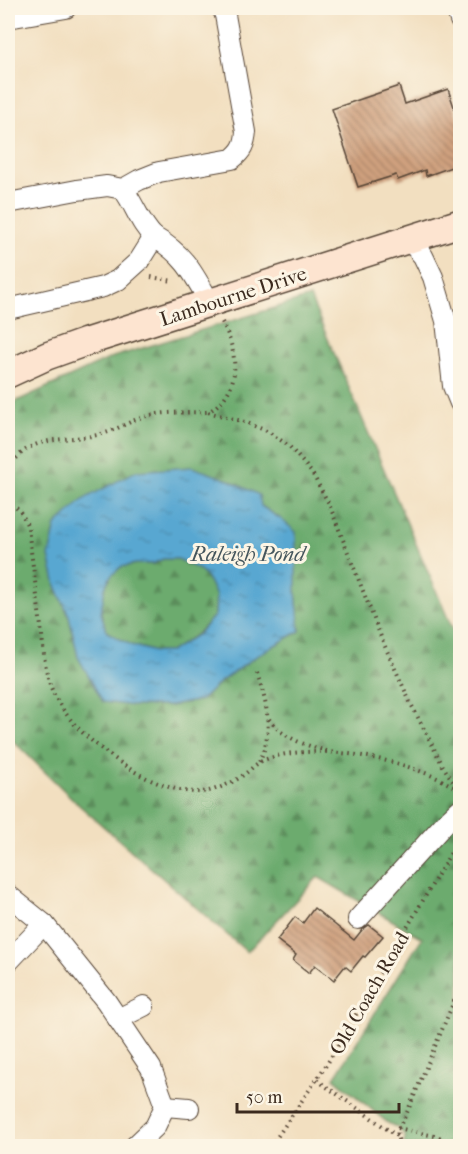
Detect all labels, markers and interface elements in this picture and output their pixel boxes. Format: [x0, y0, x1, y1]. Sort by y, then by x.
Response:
street label: Lambourne Drive [157, 262, 309, 331]
water label: Raleigh Pond [189, 542, 307, 566]
street label: Old Coach Road [325, 927, 414, 1059]
scale bar [237, 1076, 399, 1114]
text: 50 m [246, 1087, 283, 1108]

